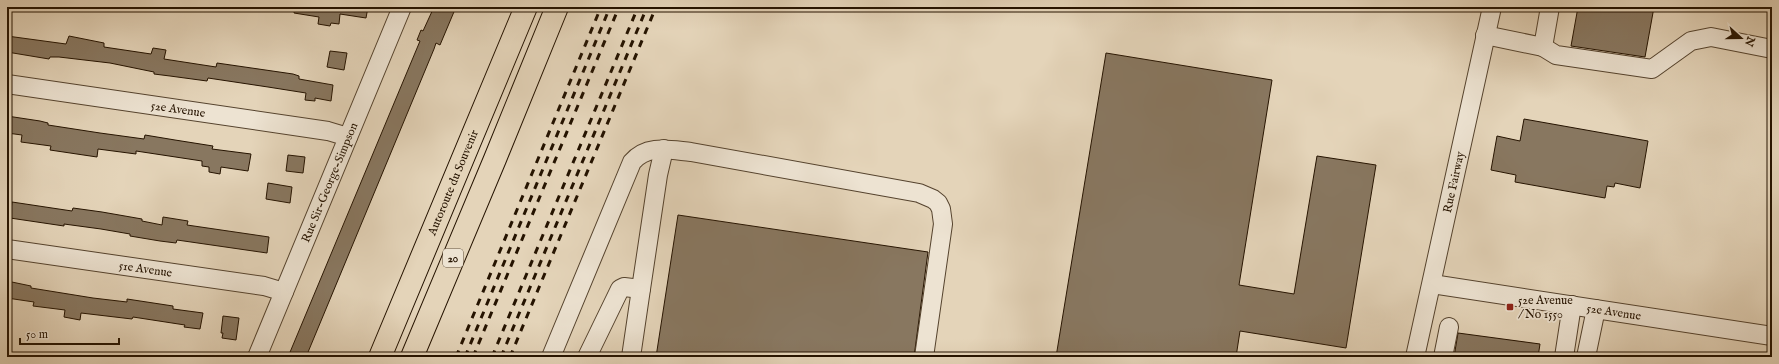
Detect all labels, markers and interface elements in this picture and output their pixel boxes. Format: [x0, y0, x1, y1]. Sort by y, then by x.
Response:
north arrow [1721, 18, 1761, 58]
text: N [1741, 33, 1758, 49]
street label: 52e Avenue [150, 98, 207, 121]
street label: Rue Sir-George-Simpson [298, 120, 362, 245]
street label: Autoroute du Souvenir [424, 127, 482, 239]
street label: Rue Fairway [1440, 150, 1468, 214]
road number: 20 [443, 249, 463, 267]
street label: 51e Avenue [118, 258, 174, 281]
place label: 52e Avenue / No 1550 [1518, 293, 1573, 322]
street label: 52e Avenue [1586, 301, 1643, 324]
marker: 52e Avenue / No 1550 [1505, 302, 1515, 312]
scale bar [20, 320, 119, 346]
text: 50 m [26, 327, 48, 342]

